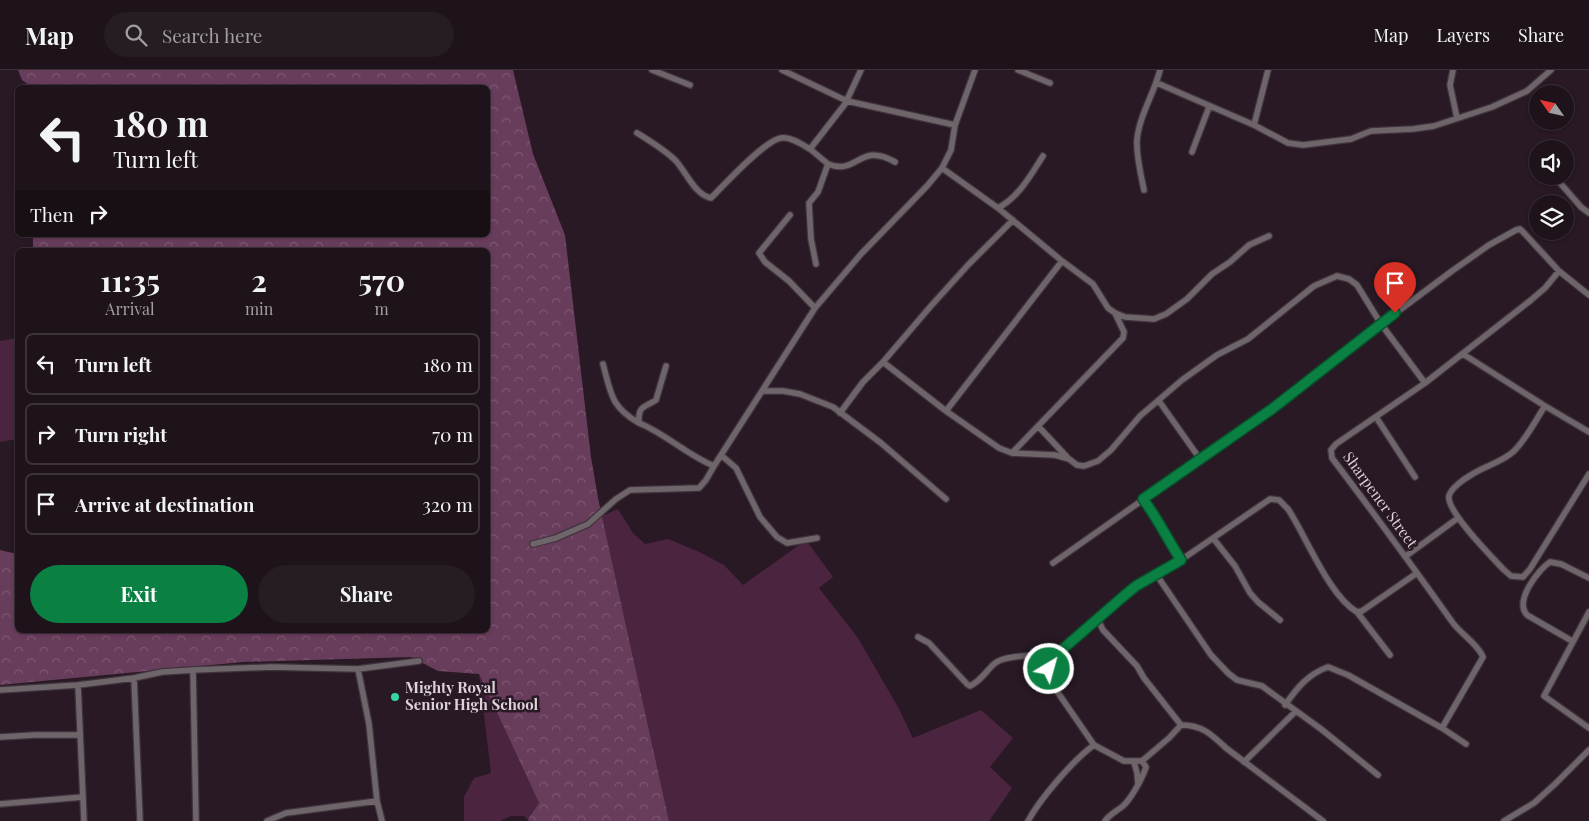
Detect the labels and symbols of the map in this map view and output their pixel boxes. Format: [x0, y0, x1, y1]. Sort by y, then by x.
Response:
north arrow [1529, 85, 1574, 130]
pin [1374, 262, 1416, 313]
street label: Sharpener Street [1339, 447, 1423, 552]
position arrow [1022, 642, 1074, 694]
place label: Mighty Royal Senior High School [405, 677, 539, 714]
marker: Mighty Royal Senior High School [389, 691, 401, 703]

